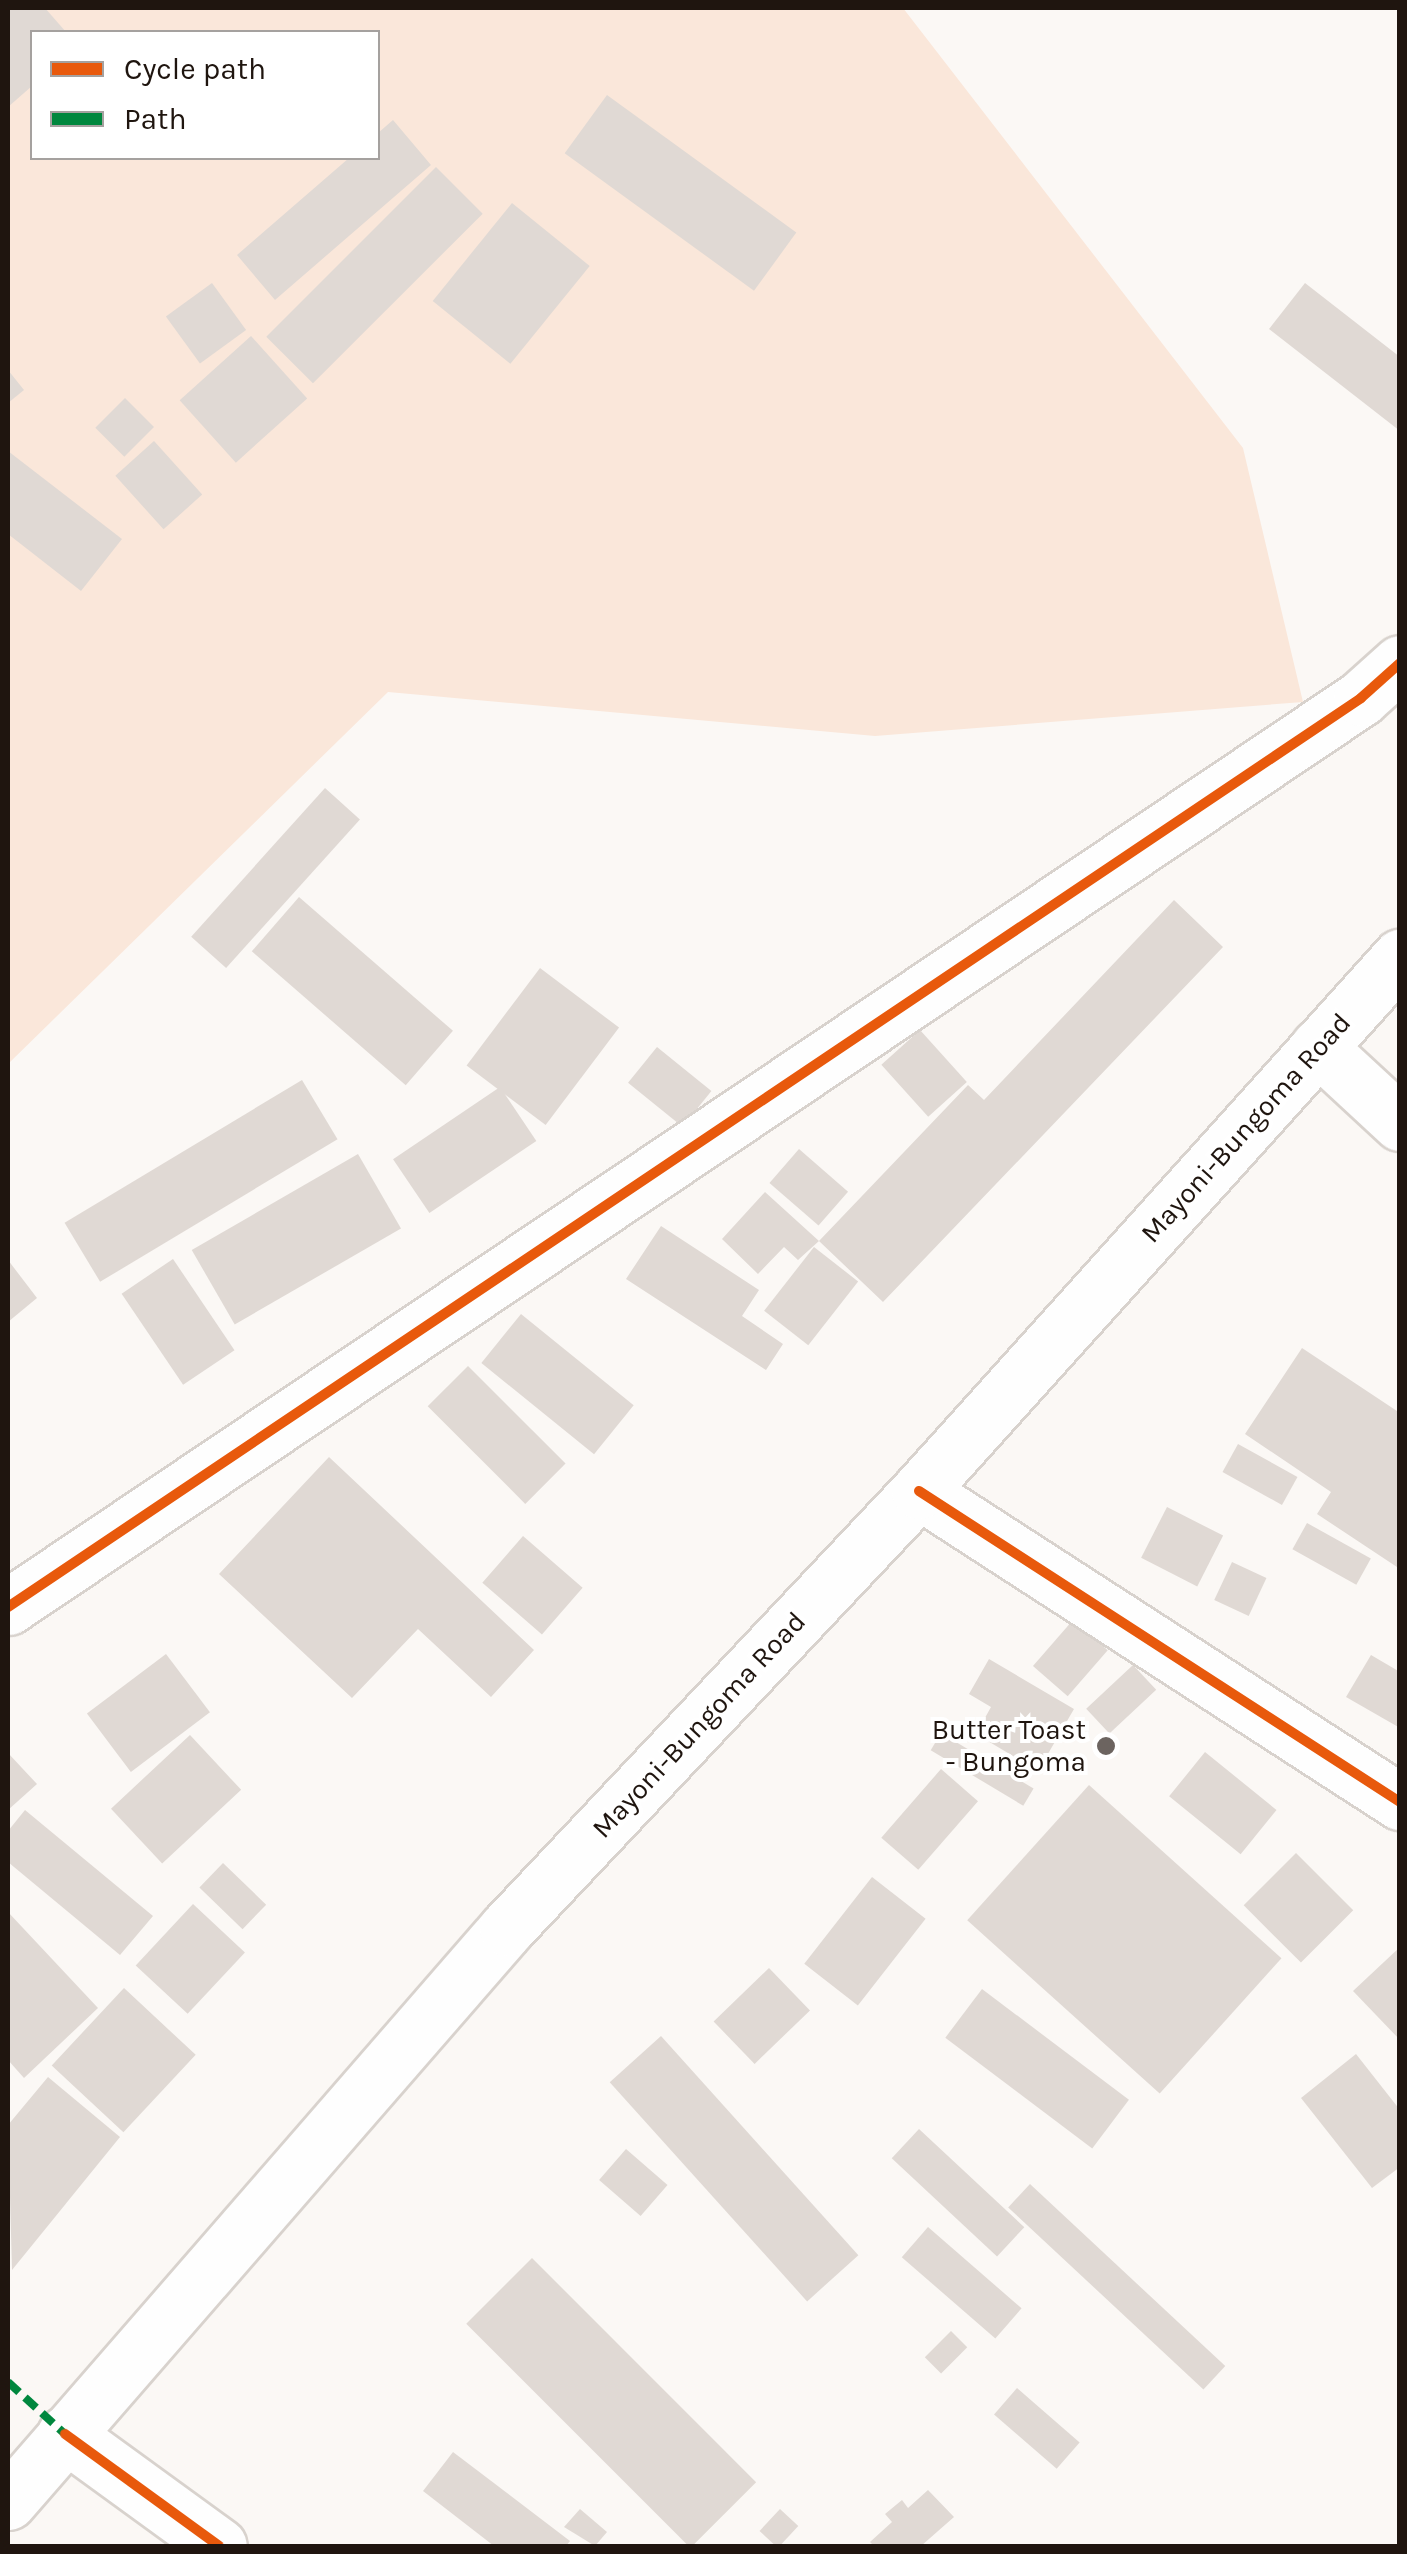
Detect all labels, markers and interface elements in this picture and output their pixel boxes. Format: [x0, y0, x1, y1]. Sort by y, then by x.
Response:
legend [30, 30, 380, 160]
text: Cycle path [124, 51, 266, 87]
text: Path [124, 101, 187, 137]
street label: Mayoni-Bungoma Road [1134, 1006, 1358, 1250]
street label: Mayoni-Bungoma Road [585, 1605, 813, 1845]
place label: Butter Toast - Bungoma [932, 1713, 1086, 1779]
marker: Butter Toast - Bungoma [1095, 1735, 1117, 1757]

